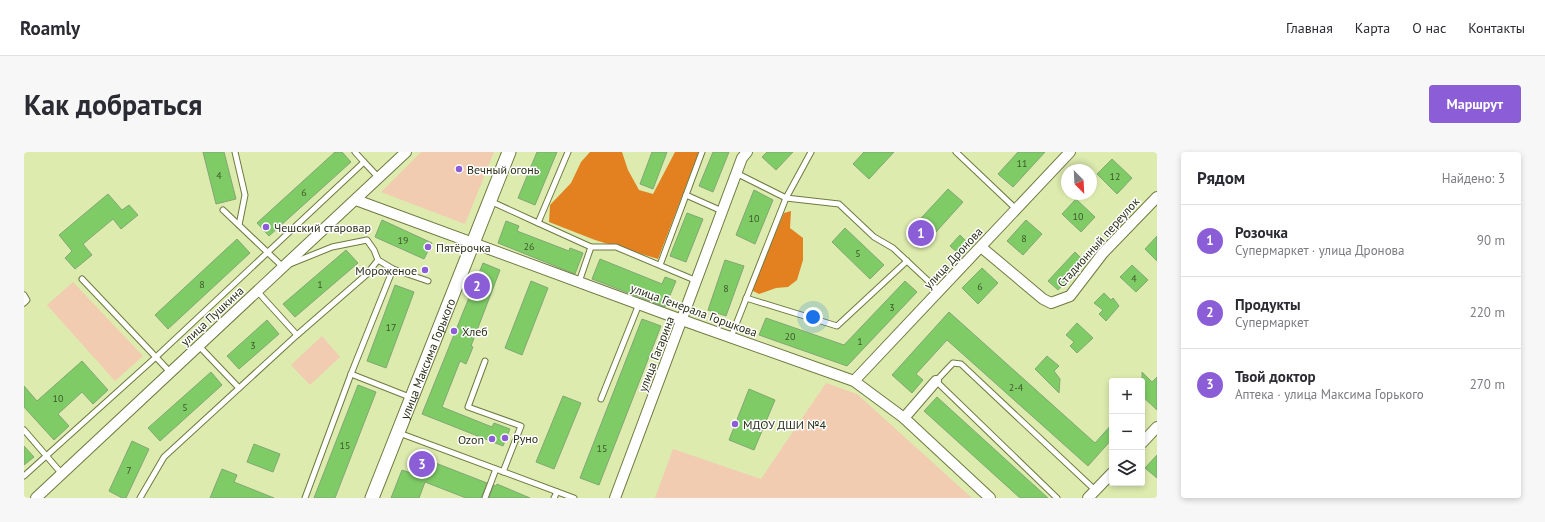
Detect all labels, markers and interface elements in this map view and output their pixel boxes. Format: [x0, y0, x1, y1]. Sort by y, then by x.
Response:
text: Roamly [20, 16, 80, 40]
text: Главная [1286, 19, 1333, 37]
text: Карта [1355, 19, 1390, 37]
text: О нас [1412, 19, 1446, 37]
text: Контакты [1468, 19, 1525, 37]
button: Маршрут [1429, 85, 1521, 123]
text: Как добраться [24, 86, 202, 123]
house number: 11 [1017, 157, 1027, 170]
place label: Вечный огонь [467, 162, 540, 177]
marker: Вечный огонь [454, 164, 464, 174]
north arrow [1061, 164, 1097, 200]
text: Рядом [1197, 167, 1245, 189]
house number: 4 [216, 169, 222, 182]
house number: 12 [1110, 170, 1120, 183]
text: Найдено: 3 [1442, 170, 1505, 187]
house number: 6 [301, 186, 307, 199]
street label: Стадионный переулок [1054, 194, 1142, 290]
house number: 10 [1073, 210, 1084, 223]
house number: 10 [749, 212, 760, 225]
pin: 1 [908, 218, 934, 248]
place label: Чешский старовар [274, 220, 371, 235]
marker: Чешский старовар [261, 222, 271, 232]
text: Розочка [1235, 223, 1288, 242]
street label: улица Дронова [920, 224, 986, 292]
house number: 8 [1021, 232, 1027, 245]
text: 1 [1206, 232, 1214, 249]
text: 90 m [1477, 232, 1505, 249]
house number: 19 [398, 234, 408, 247]
place label: Пятёрочка [436, 240, 491, 255]
house number: 26 [524, 240, 534, 253]
marker: Пятёрочка [423, 242, 433, 252]
text: Супермаркет · улица Дронова [1235, 242, 1405, 259]
house number: 5 [855, 247, 861, 260]
place label: Мороженое [355, 263, 417, 278]
marker: Мороженое [420, 265, 430, 275]
pin: 2 [464, 271, 490, 301]
house number: 4 [1131, 272, 1137, 285]
house number: 8 [199, 278, 205, 291]
house number: 1 [317, 278, 323, 291]
street label: улица Генерала Горшкова [629, 280, 759, 340]
house number: 6 [977, 280, 983, 293]
house number: 8 [723, 282, 729, 295]
street label: улица Пушкина [177, 283, 247, 349]
text: Продукты [1235, 295, 1301, 314]
street label: улица Максима Горького [397, 296, 458, 421]
house number: 3 [889, 301, 895, 314]
text: 2 [1206, 304, 1214, 321]
text: 220 m [1470, 304, 1505, 321]
your location [803, 307, 823, 327]
street label: улица Гагарина [635, 314, 677, 394]
text: Супермаркет [1235, 314, 1309, 331]
house number: 17 [386, 321, 396, 334]
place label: Хлеб [462, 324, 488, 339]
marker: Хлеб [449, 326, 459, 336]
house number: 20 [785, 330, 796, 343]
house number: 1 [857, 335, 863, 348]
house number: 3 [250, 339, 256, 352]
text: Твой доктор [1235, 367, 1316, 386]
text: 3 [1206, 376, 1214, 393]
text: 270 m [1470, 376, 1505, 393]
map controls [1109, 378, 1145, 486]
button: + [1109, 378, 1145, 414]
house number: 2-4 [1009, 381, 1024, 394]
text: Аптека · улица Максима Горького [1235, 386, 1424, 403]
house number: 10 [53, 392, 64, 405]
house number: 5 [182, 401, 188, 414]
button: − [1109, 414, 1145, 450]
place label: МДОУ ДШИ №4 [743, 417, 827, 432]
marker: МДОУ ДШИ №4 [730, 419, 740, 429]
place label: Руно [513, 431, 538, 446]
place label: Ozon [458, 432, 484, 447]
marker: Руно [500, 433, 510, 443]
marker: Ozon [487, 434, 497, 444]
house number: 15 [340, 439, 350, 452]
house number: 15 [597, 442, 607, 455]
pin: 3 [409, 449, 435, 479]
button: layers [1109, 450, 1145, 486]
house number: 7 [126, 464, 132, 477]

